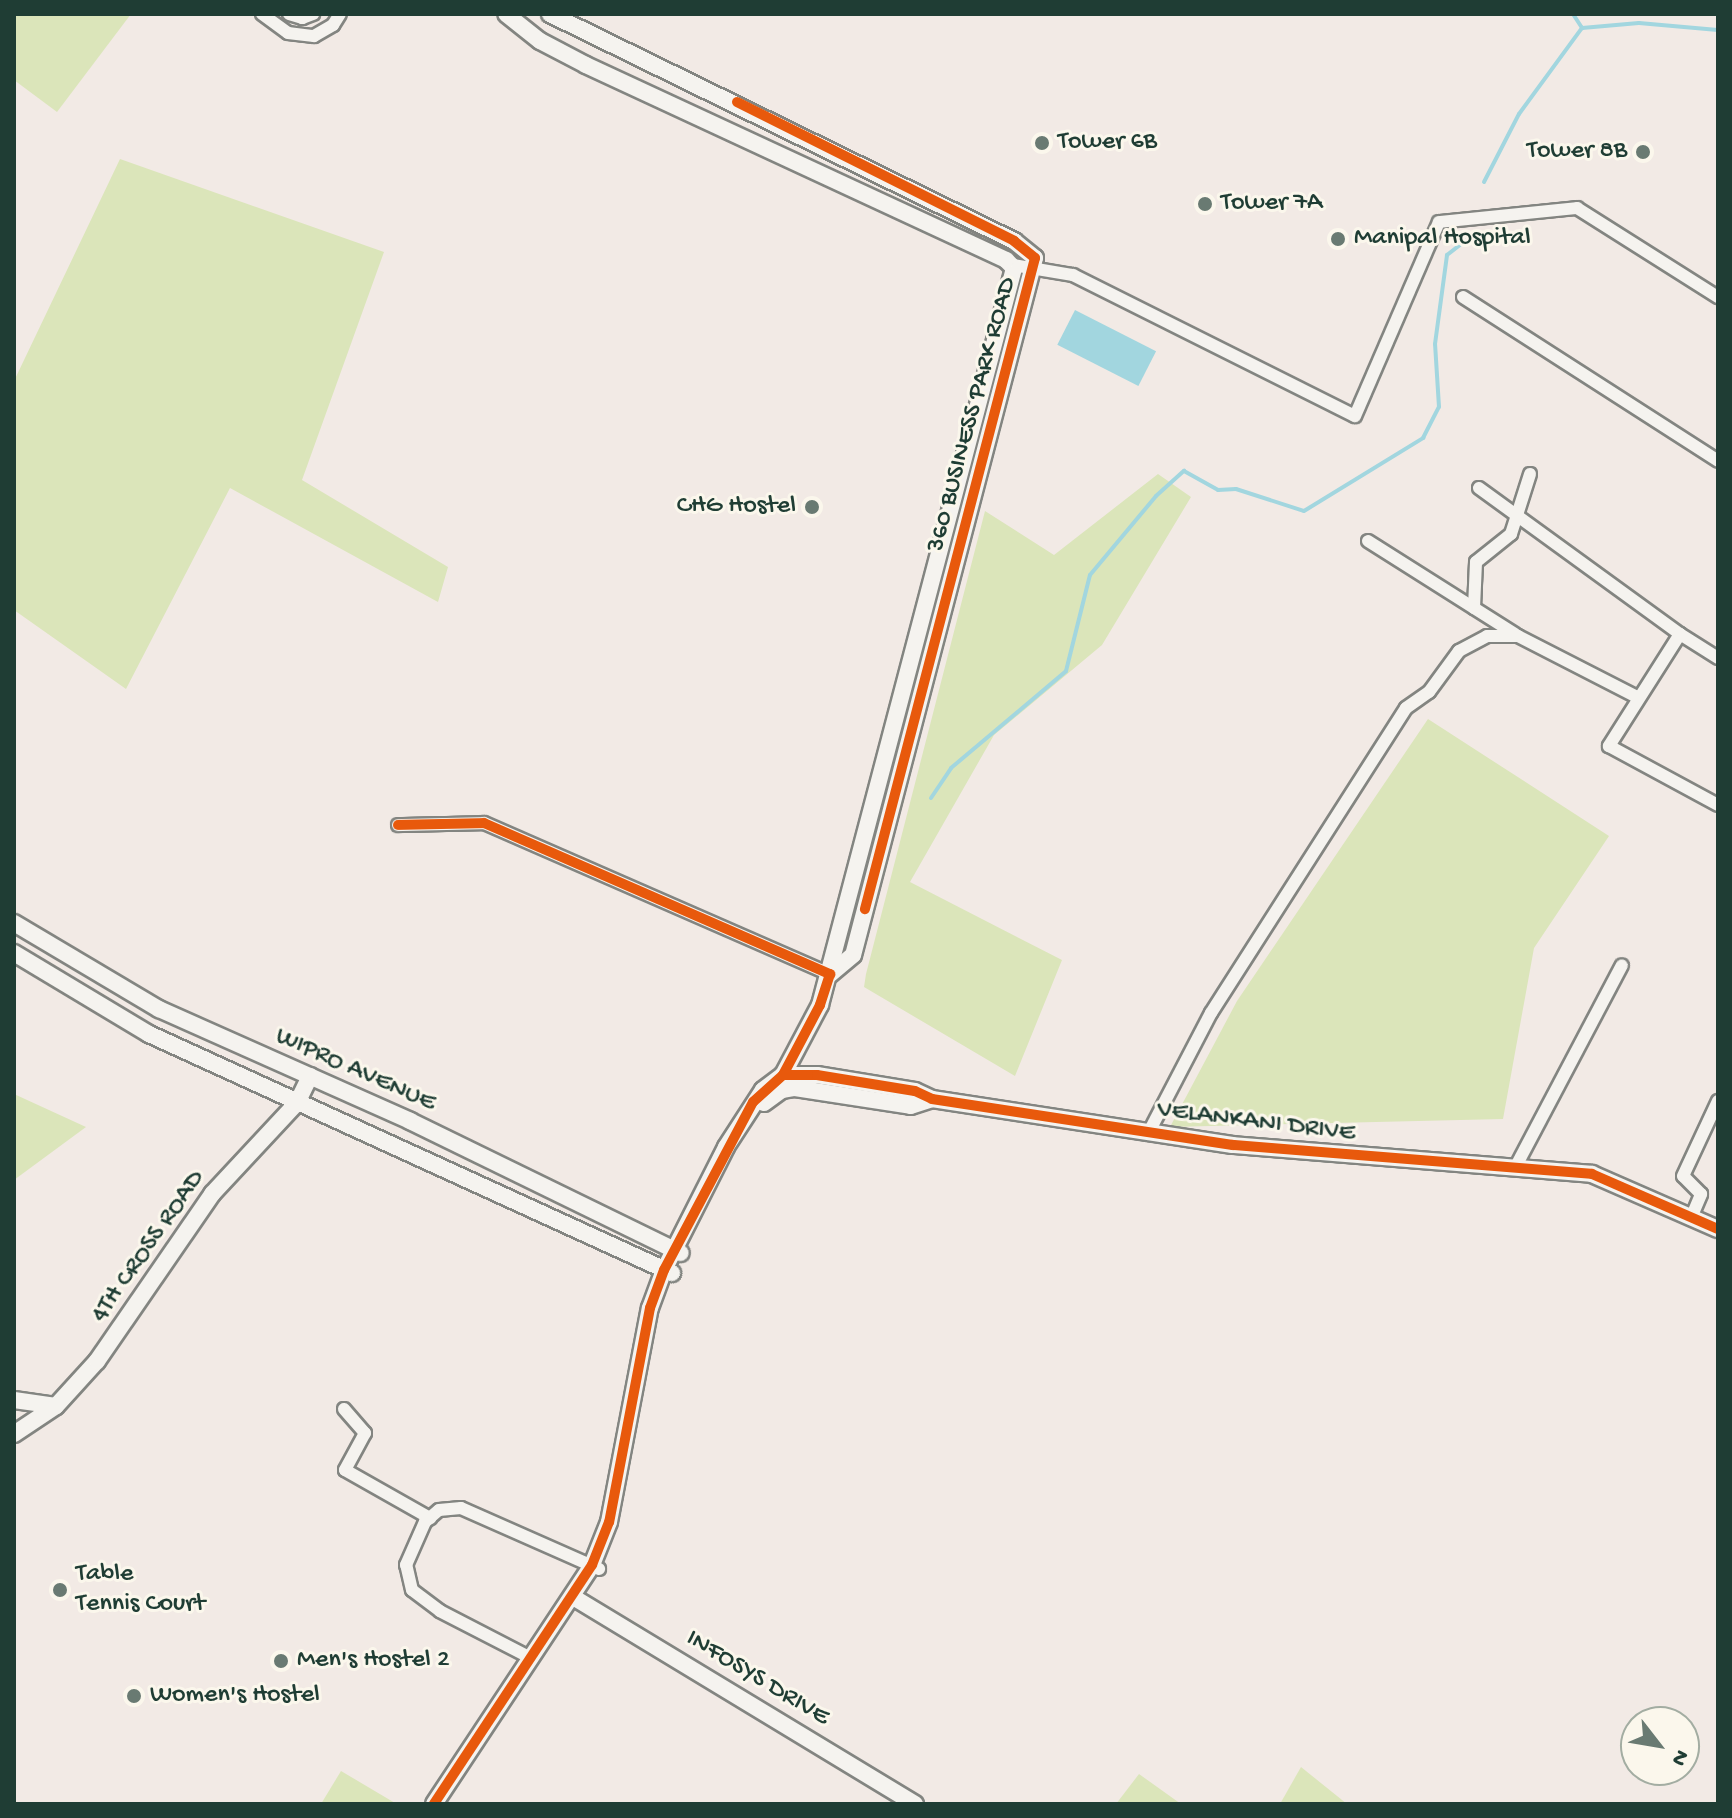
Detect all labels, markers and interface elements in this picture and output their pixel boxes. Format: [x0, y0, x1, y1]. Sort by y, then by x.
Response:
place label: Tower 6B [1058, 127, 1157, 159]
marker: Tower 6B [1033, 134, 1051, 152]
place label: Tower 8B [1527, 136, 1627, 168]
marker: Tower 8B [1634, 143, 1652, 161]
place label: Tower 7A [1221, 188, 1322, 220]
marker: Tower 7A [1196, 195, 1214, 213]
place label: Manipal Hospital [1354, 223, 1531, 255]
marker: Manipal Hospital [1329, 230, 1347, 248]
street label: 360 BUSINESS PARK ROAD [921, 274, 1025, 556]
place label: CHG Hostel [677, 491, 796, 523]
marker: CHG Hostel [803, 498, 821, 516]
street label: WIPRO AVENUE [270, 1022, 440, 1120]
street label: VELANKANI DRIVE [1155, 1095, 1357, 1151]
street label: 4TH CROSS ROAD [85, 1165, 213, 1329]
place label: Table Tennis Court [76, 1559, 205, 1620]
marker: Table Tennis Court [51, 1581, 69, 1599]
street label: INFOSYS DRIVE [680, 1624, 834, 1734]
place label: Men's Hostel 2 [297, 1645, 450, 1677]
marker: Men's Hostel 2 [272, 1652, 290, 1670]
place label: Women's Hostel [150, 1680, 320, 1712]
marker: Women's Hostel [125, 1687, 143, 1705]
north arrow [1620, 1706, 1700, 1786]
text: N [1664, 1744, 1694, 1770]

